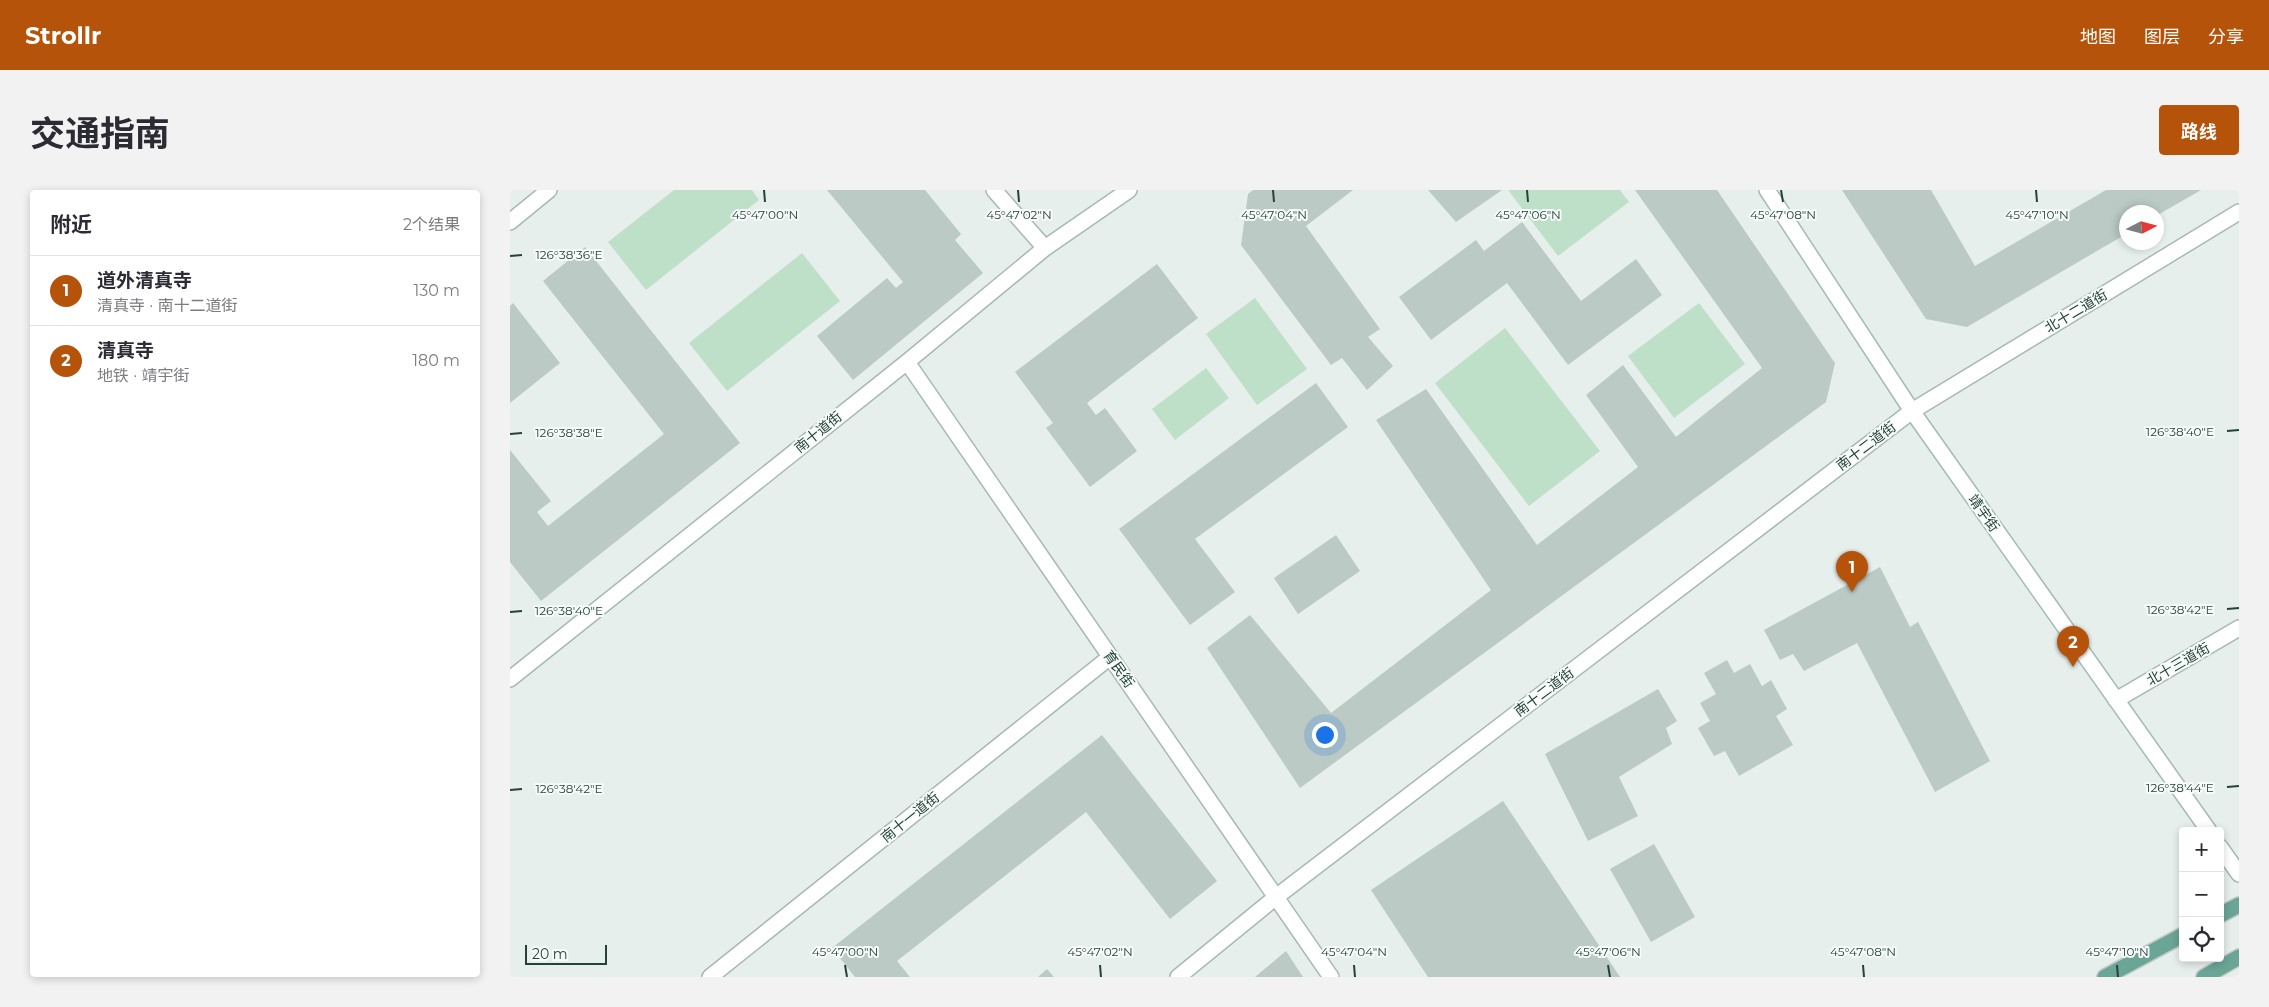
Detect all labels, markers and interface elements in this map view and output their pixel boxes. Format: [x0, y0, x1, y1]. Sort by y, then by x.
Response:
text: Strollr [25, 21, 101, 50]
text: 地图 [2080, 26, 2116, 48]
text: 图层 [2144, 26, 2180, 48]
text: 分享 [2208, 26, 2244, 48]
button: 路线 [2159, 105, 2239, 155]
text: 交通指南 [30, 112, 170, 155]
north arrow [2119, 205, 2164, 250]
text: 45°47'00"N [732, 207, 798, 222]
text: 45°47'02"N [986, 207, 1052, 222]
text: 45°47'04"N [1241, 207, 1307, 222]
text: 45°47'06"N [1495, 207, 1561, 222]
text: 45°47'08"N [1750, 207, 1816, 222]
text: 45°47'10"N [2005, 207, 2069, 222]
text: 附近 [50, 212, 92, 237]
text: 2个结果 [403, 215, 460, 234]
text: 126°38'36"E [536, 247, 602, 262]
text: 道外清真寺 [97, 269, 192, 292]
text: 1 [63, 281, 69, 300]
text: 130 m [413, 281, 460, 300]
street label: 北十二道街 [2041, 285, 2111, 337]
text: 清真寺 · 南十二道街 [97, 296, 237, 315]
text: 清真寺 [97, 339, 154, 362]
text: 2 [61, 351, 71, 370]
text: 180 m [412, 351, 460, 370]
text: 地铁 · 靖宇街 [97, 366, 189, 385]
street label: 南十道街 [791, 407, 845, 457]
street label: 南十二道街 [1833, 418, 1899, 474]
text: 126°38'40"E [2146, 424, 2214, 439]
text: 126°38'38"E [535, 425, 603, 440]
street label: 靖宇街 [1965, 491, 2003, 535]
pin: 1 [1836, 551, 1868, 592]
text: 126°38'42"E [2146, 602, 2214, 617]
text: 126°38'40"E [535, 603, 603, 618]
pin: 2 [2057, 626, 2089, 667]
street label: 北十三道街 [2143, 639, 2213, 689]
street label: 育民街 [1100, 647, 1138, 691]
street label: 南十二道街 [1511, 664, 1577, 720]
your location [1312, 722, 1338, 748]
text: 126°38'44"E [2146, 780, 2214, 795]
text: 126°38'42"E [535, 781, 603, 796]
street label: 南十一道街 [877, 788, 943, 846]
map controls [2179, 827, 2224, 962]
button: + [2179, 827, 2224, 872]
button: − [2179, 872, 2224, 917]
button: locate [2179, 917, 2224, 962]
scale bar [525, 942, 608, 965]
text: 45°47'00"N [812, 944, 878, 959]
text: 45°47'02"N [1067, 944, 1133, 959]
text: 45°47'04"N [1321, 944, 1387, 959]
text: 45°47'06"N [1575, 944, 1641, 959]
text: 45°47'08"N [1830, 944, 1896, 959]
text: 45°47'10"N [2085, 944, 2149, 959]
text: 20 m [532, 945, 568, 963]

